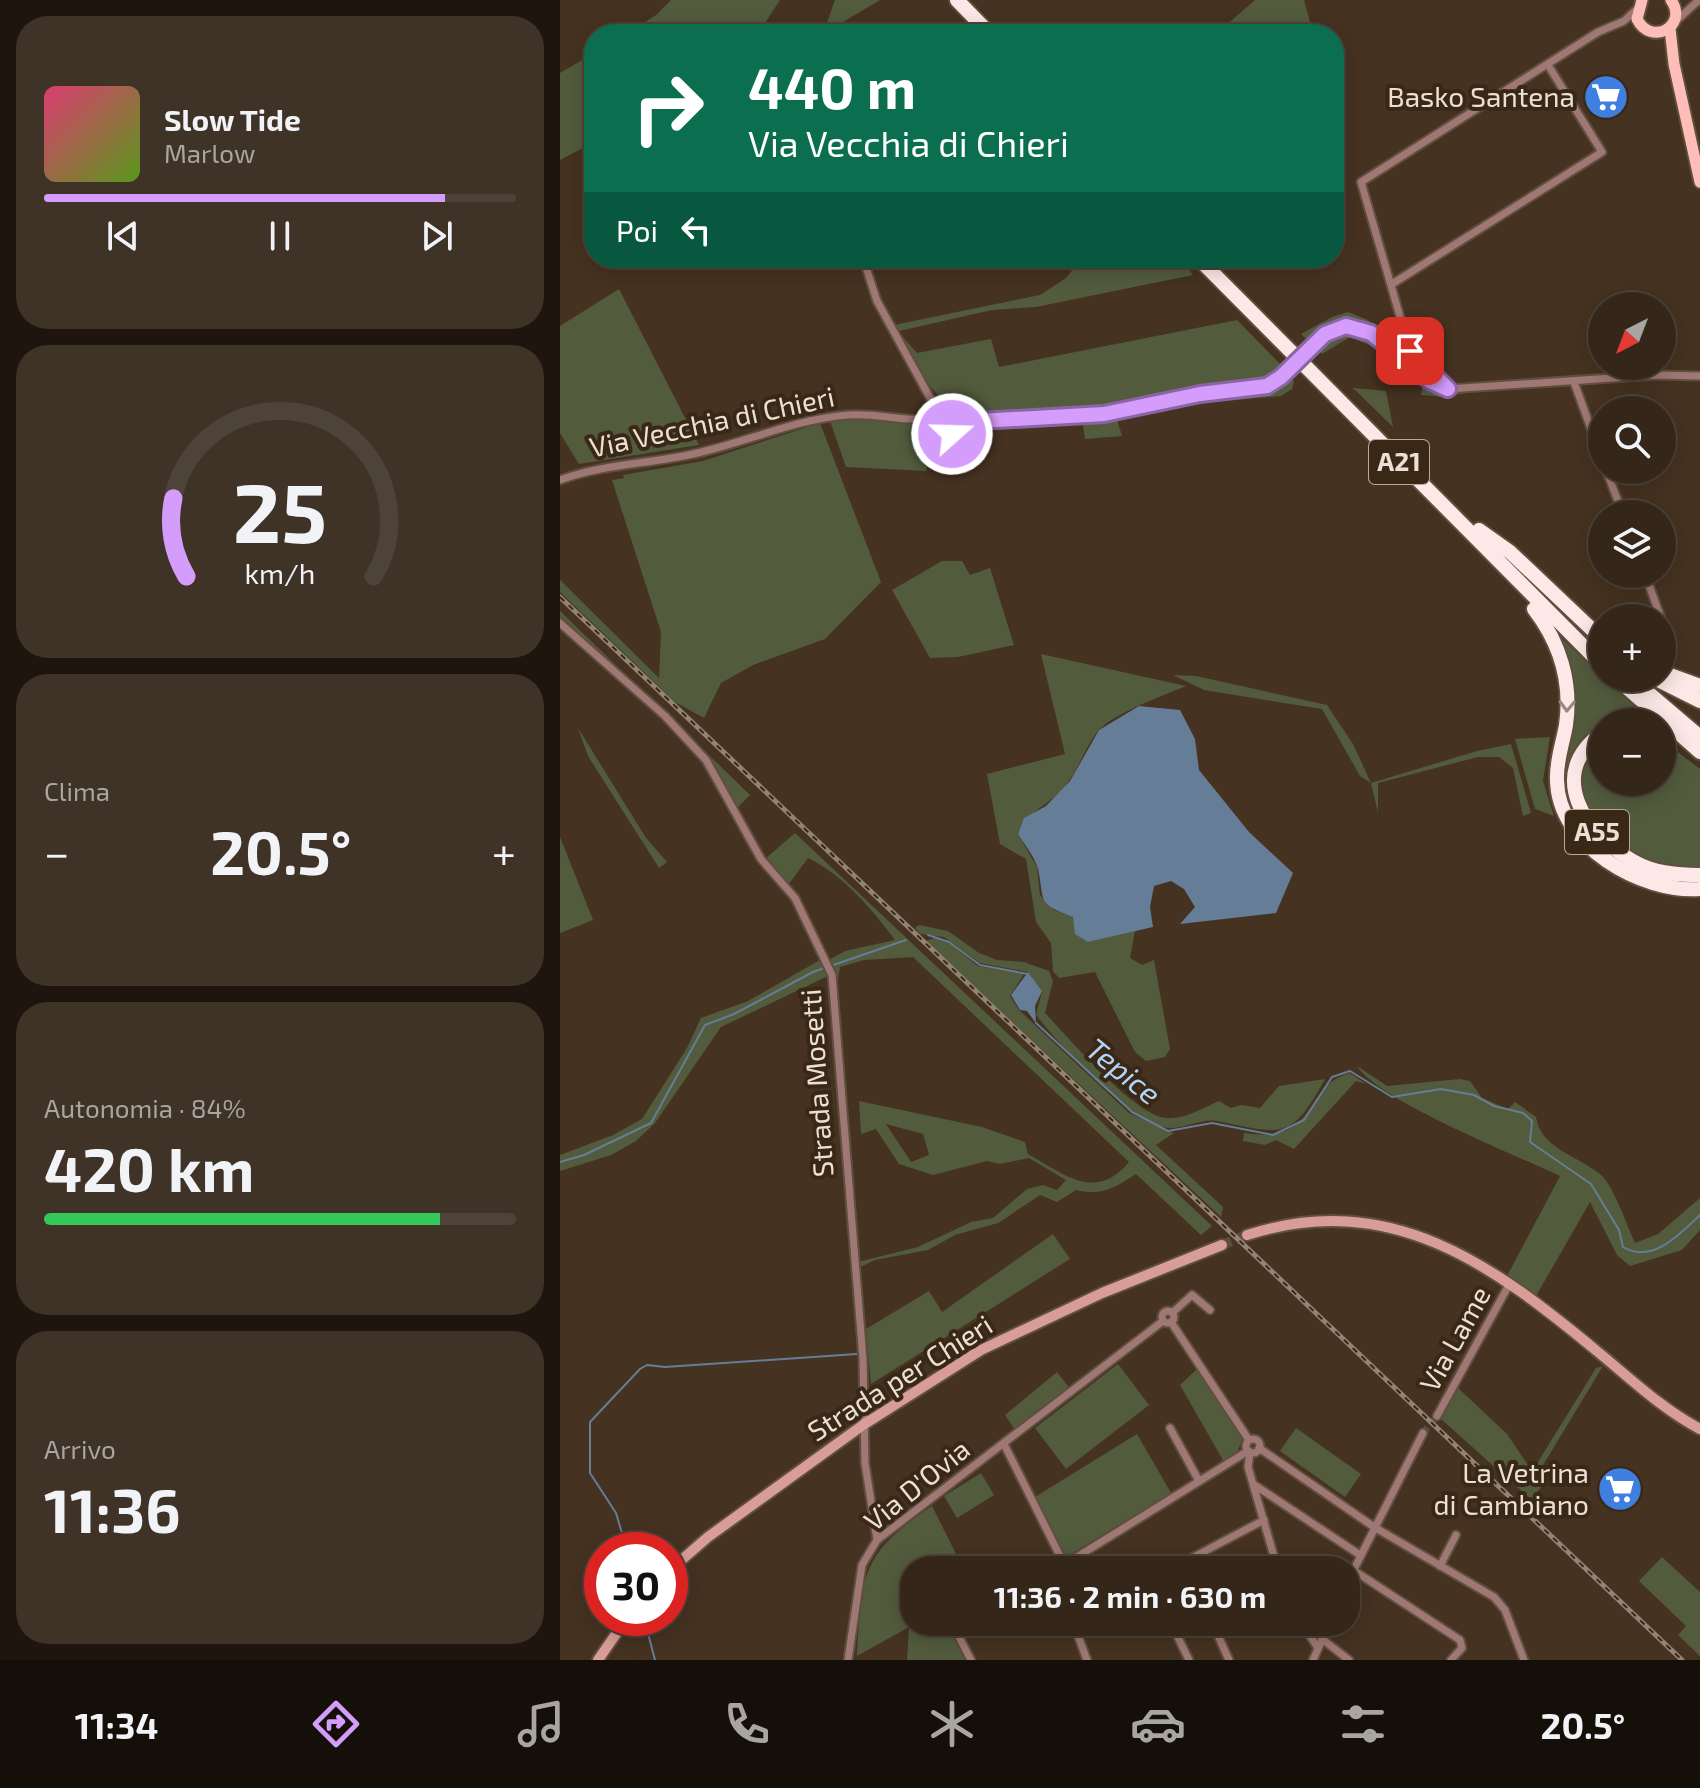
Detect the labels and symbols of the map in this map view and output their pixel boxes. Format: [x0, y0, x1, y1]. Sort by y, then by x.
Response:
supermarket icon: Basko Santena [1582, 73, 1630, 121]
place label: Basko Santena [1387, 79, 1575, 113]
north arrow [1588, 292, 1676, 380]
pin [1376, 317, 1444, 385]
street label: Via Vecchia di Chieri [586, 378, 837, 464]
position arrow [910, 392, 994, 476]
road number: A21 [1369, 440, 1429, 484]
one-way arrow [1558, 700, 1575, 713]
road number: A55 [1565, 810, 1629, 854]
street label: Strada Mosetti [792, 988, 840, 1178]
water label: Tepice [1080, 1030, 1169, 1111]
street label: Via Lame [1411, 1280, 1497, 1397]
street label: Strada per Chieri [801, 1307, 998, 1447]
street label: Via D'Ovia [857, 1431, 976, 1537]
place label: La Vetrina di Cambiano [1433, 1455, 1589, 1521]
supermarket icon: La Vetrina di Cambiano [1596, 1465, 1644, 1513]
speed limit sign: 30 [584, 1532, 688, 1636]

